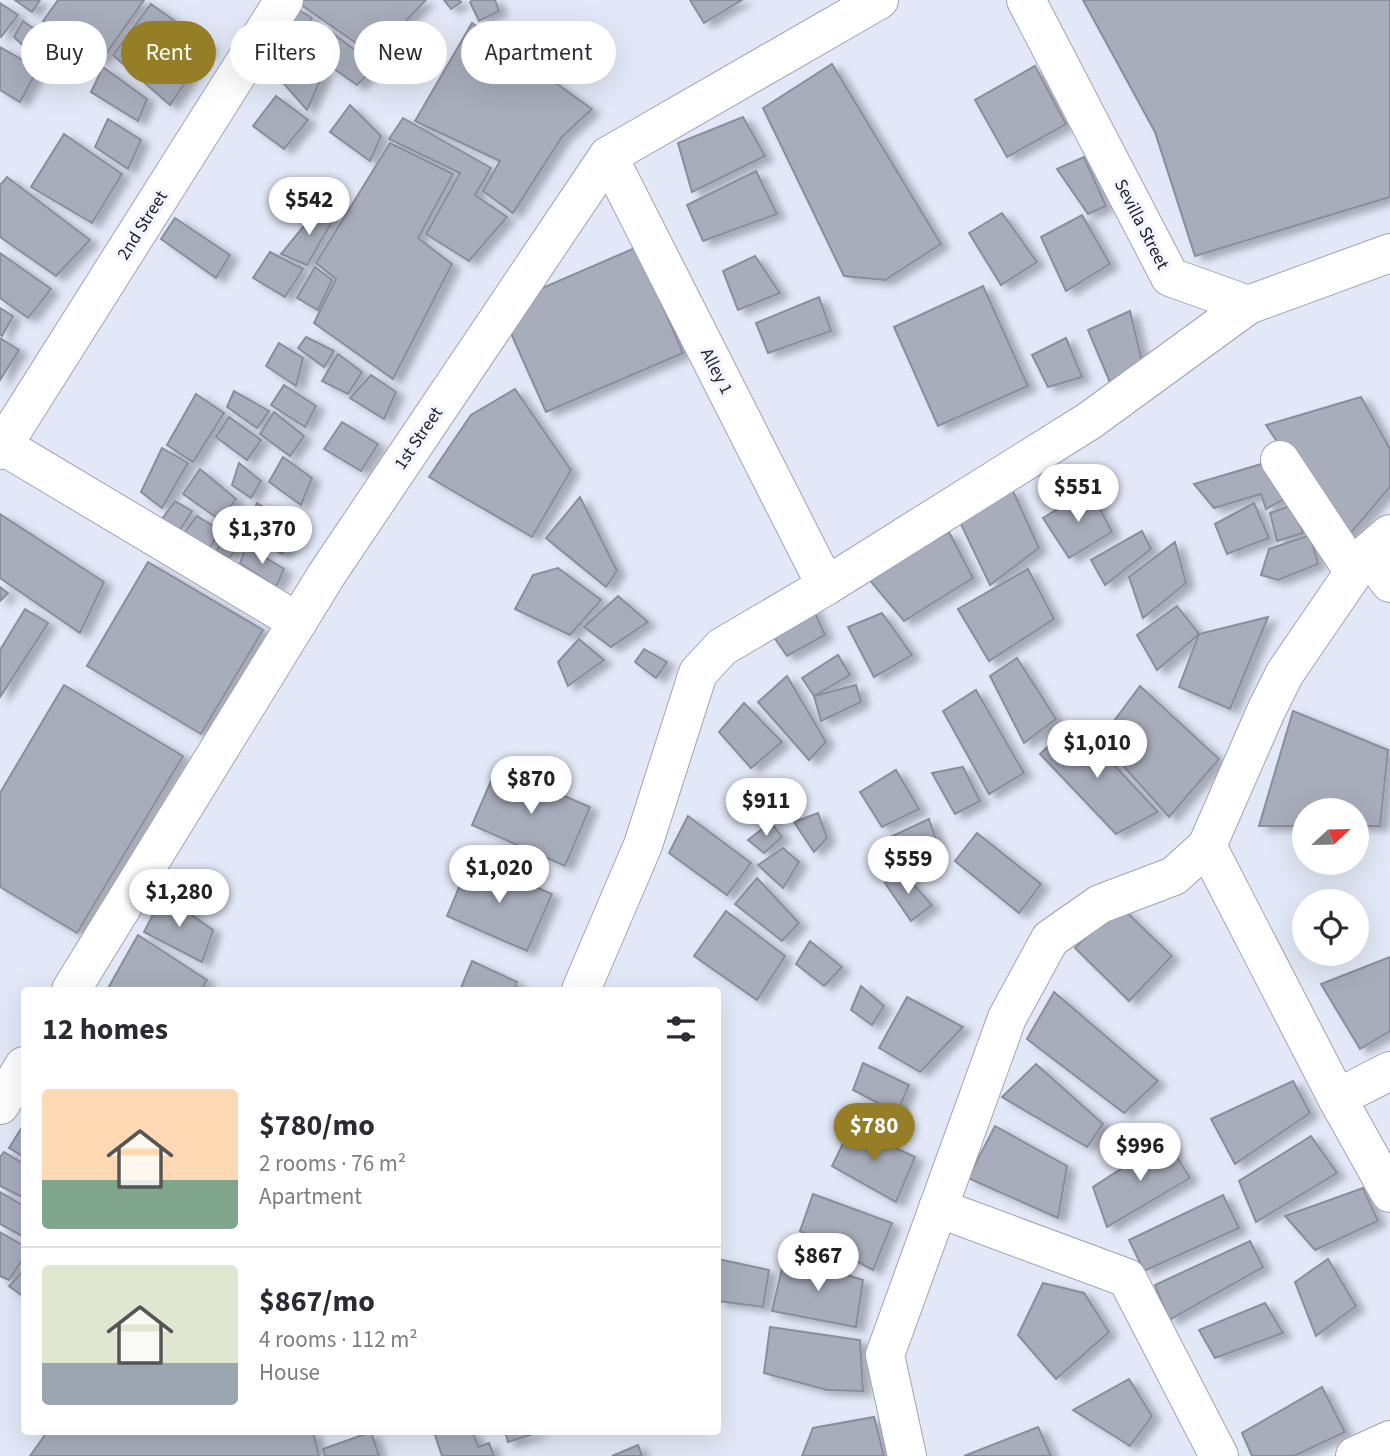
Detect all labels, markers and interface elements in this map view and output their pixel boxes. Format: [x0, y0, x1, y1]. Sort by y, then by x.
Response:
chip: Buy [21, 21, 107, 84]
chip: Rent [121, 21, 216, 84]
chip: Filters [230, 21, 340, 84]
chip: New [354, 21, 447, 84]
chip: Apartment [461, 21, 616, 84]
street label: Sevilla Street [1108, 175, 1175, 274]
pin: $542 [268, 177, 350, 237]
text: $542 [285, 183, 333, 216]
street label: 2nd Street [111, 186, 174, 265]
street label: Alley 1 [694, 344, 739, 399]
street label: 1st Street [388, 402, 449, 475]
pin: $551 [1037, 464, 1119, 524]
text: $551 [1054, 470, 1102, 503]
pin: $1,370 [205, 506, 319, 566]
text: $1,370 [228, 512, 296, 545]
pin: $1,010 [1040, 720, 1154, 780]
text: $1,010 [1063, 726, 1131, 759]
pin: $870 [490, 756, 572, 816]
text: $870 [507, 762, 555, 795]
pin: $911 [725, 778, 807, 838]
text: $911 [742, 784, 790, 817]
north arrow [1292, 798, 1368, 875]
map controls [1292, 798, 1369, 966]
pin: $559 [867, 836, 949, 896]
text: $559 [884, 842, 932, 875]
pin: $1,020 [442, 846, 556, 905]
text: $1,020 [465, 851, 533, 884]
pin: $1,280 [122, 870, 236, 929]
text: $1,280 [145, 875, 213, 908]
button: locate [1292, 889, 1369, 966]
text: 12 homes [42, 1008, 168, 1051]
icon: filters [662, 1010, 700, 1048]
text: $780/mo [259, 1104, 375, 1147]
pin: $780 [833, 1104, 915, 1163]
text: $780 [850, 1109, 898, 1142]
icon: home [98, 1117, 182, 1201]
pin: $996 [1099, 1124, 1181, 1183]
text: $996 [1116, 1129, 1164, 1162]
text: 2 rooms · 76 m² [259, 1147, 406, 1180]
text: Apartment [259, 1180, 362, 1213]
pin: $867 [777, 1234, 859, 1293]
text: $867 [794, 1239, 842, 1272]
text: $867/mo [259, 1280, 375, 1323]
icon: home [98, 1293, 182, 1377]
text: 4 rooms · 112 m² [259, 1323, 418, 1356]
text: House [259, 1356, 320, 1389]

